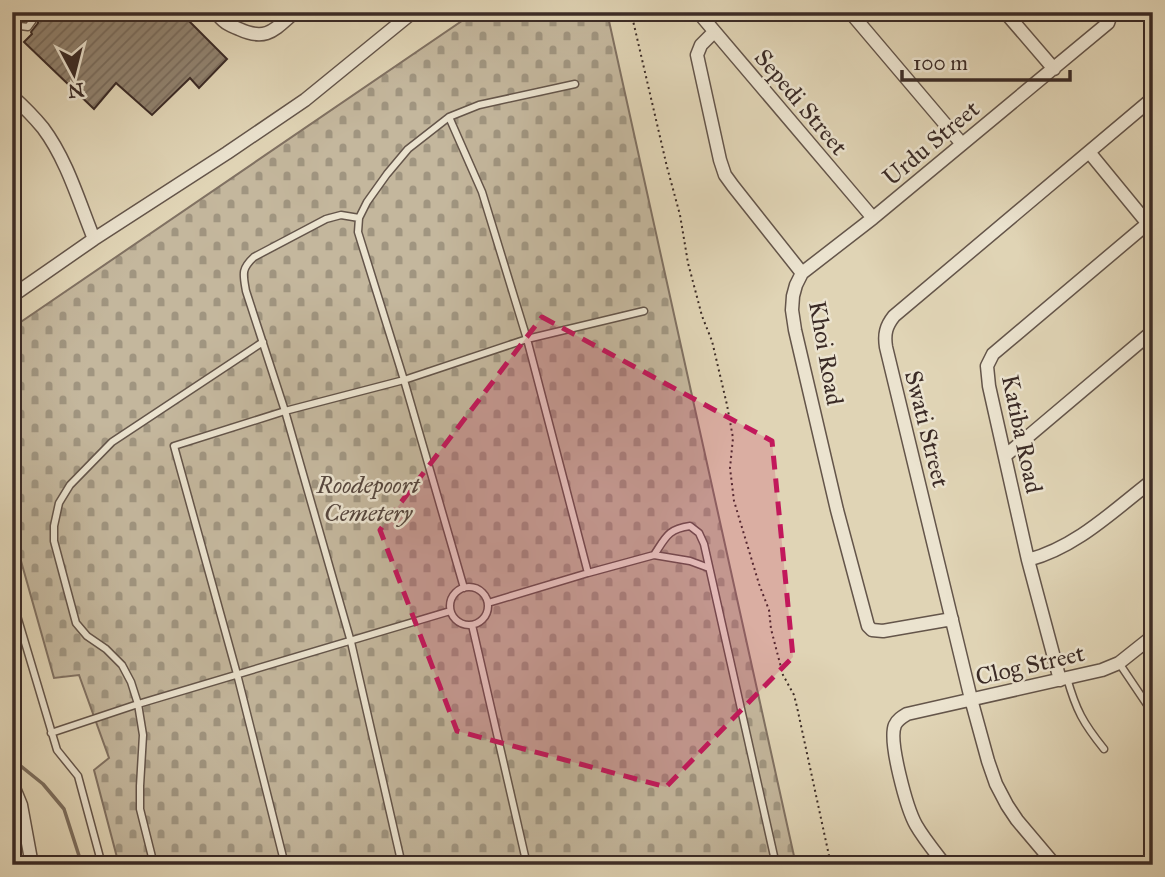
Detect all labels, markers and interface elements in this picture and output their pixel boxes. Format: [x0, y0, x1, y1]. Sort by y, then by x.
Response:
north arrow [38, 38, 108, 108]
scale bar [902, 38, 1070, 82]
street label: Sepedi Street [748, 43, 854, 162]
text: 100 m [913, 50, 968, 76]
text: N [67, 78, 85, 103]
street label: Urdu Street [877, 94, 986, 192]
street label: Khoi Road [802, 298, 850, 408]
street label: Swati Street [898, 367, 956, 491]
street label: Katiba Road [995, 372, 1049, 496]
park label: Roodepoort Cemetery [316, 470, 421, 528]
street label: Clog Street [973, 638, 1088, 692]

